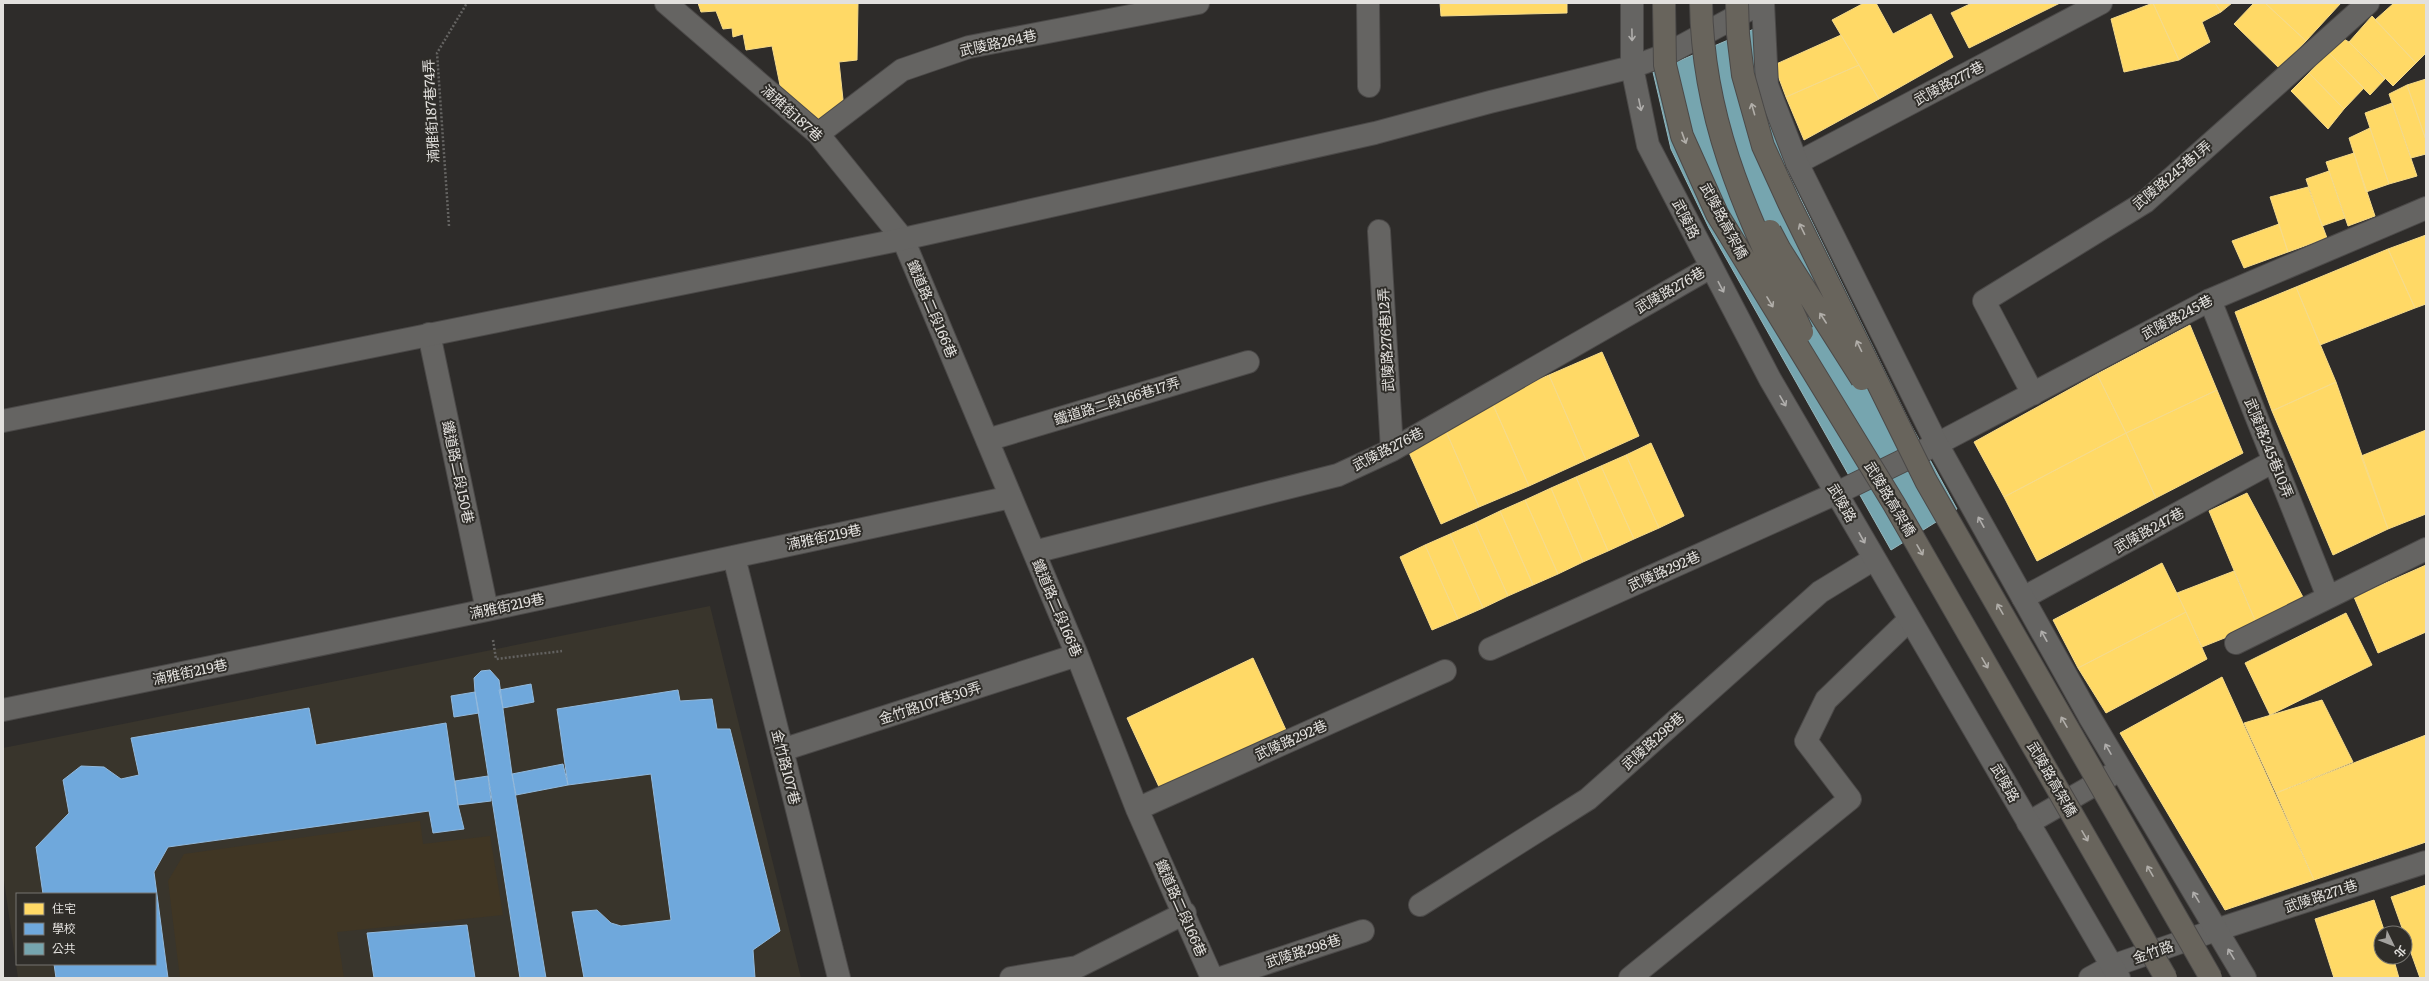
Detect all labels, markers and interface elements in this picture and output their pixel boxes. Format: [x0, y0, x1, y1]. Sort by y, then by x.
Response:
street label: 武陵路264巷 [957, 24, 1038, 60]
one-way arrow [1628, 28, 1636, 41]
street label: 武陵路277巷 [1910, 55, 1987, 109]
street label: 湳雅街187巷74弄 [417, 58, 443, 164]
street label: 湳雅街187巷 [758, 79, 828, 145]
one-way arrow [1636, 98, 1644, 111]
one-way arrow [1749, 103, 1756, 116]
one-way arrow [1680, 131, 1688, 143]
street label: 武陵路245巷1弄 [2128, 135, 2215, 213]
street label: 武陵路高架橋 [1696, 179, 1753, 262]
street label: 武陵路 [1668, 195, 1705, 242]
one-way arrow [1798, 224, 1805, 236]
street label: 鐵道路二段166巷 [903, 256, 963, 361]
street label: 武陵路276巷 [1631, 261, 1708, 317]
one-way arrow [1718, 281, 1725, 293]
street label: 武陵路276巷12弄 [1372, 287, 1398, 393]
street label: 武陵路245巷 [2137, 289, 2216, 343]
one-way arrow [1766, 296, 1774, 307]
one-way arrow [1819, 313, 1827, 324]
one-way arrow [1855, 340, 1862, 352]
street label: 鐵道路二段166巷17弄 [1051, 371, 1182, 429]
one-way arrow [1779, 395, 1787, 407]
street label: 武陵路245巷10弄 [2241, 395, 2299, 500]
street label: 鐵道路二段150巷 [438, 418, 480, 525]
street label: 武陵路276巷 [1348, 422, 1427, 475]
street label: 武陵路高架橋 [1861, 457, 1921, 540]
street label: 武陵路 [1824, 479, 1862, 526]
street label: 武陵路247巷 [2110, 502, 2187, 557]
one-way arrow [1976, 516, 1984, 528]
street label: 湳雅街219巷 [784, 518, 863, 554]
one-way arrow [1858, 532, 1866, 544]
one-way arrow [1917, 544, 1925, 556]
street label: 武陵路292巷 [1624, 545, 1703, 595]
street label: 鐵道路二段166巷 [1028, 555, 1088, 660]
street label: 湳雅街219巷 [467, 587, 546, 623]
one-way arrow [1995, 603, 2003, 615]
one-way arrow [2040, 630, 2048, 642]
street label: 湳雅街219巷 [150, 653, 229, 689]
one-way arrow [1982, 657, 1990, 669]
street label: 金竹路107巷30弄 [876, 676, 983, 728]
street label: 武陵路298巷 [1617, 707, 1688, 774]
street label: 武陵路292巷 [1251, 714, 1330, 764]
one-way arrow [2060, 716, 2068, 728]
street label: 金竹路107巷 [768, 727, 806, 806]
street label: 武陵路高架橋 [2023, 737, 2083, 820]
one-way arrow [2104, 744, 2112, 755]
street label: 武陵路 [1987, 759, 2025, 806]
one-way arrow [2081, 830, 2089, 842]
street label: 鐵道路二段166巷 [1151, 856, 1212, 960]
one-way arrow [2145, 865, 2153, 877]
street label: 武陵路271巷 [2282, 874, 2360, 916]
one-way arrow [2192, 891, 2200, 903]
legend [16, 893, 156, 965]
text: 住宅 [52, 899, 76, 917]
text: 學校 [52, 919, 76, 937]
north arrow [2373, 925, 2413, 965]
street label: 武陵路298巷 [1262, 928, 1343, 972]
street label: 金竹路 [2130, 935, 2176, 967]
text: 公共 [52, 939, 76, 957]
text: 北 [2391, 943, 2411, 962]
one-way arrow [2227, 949, 2235, 960]

